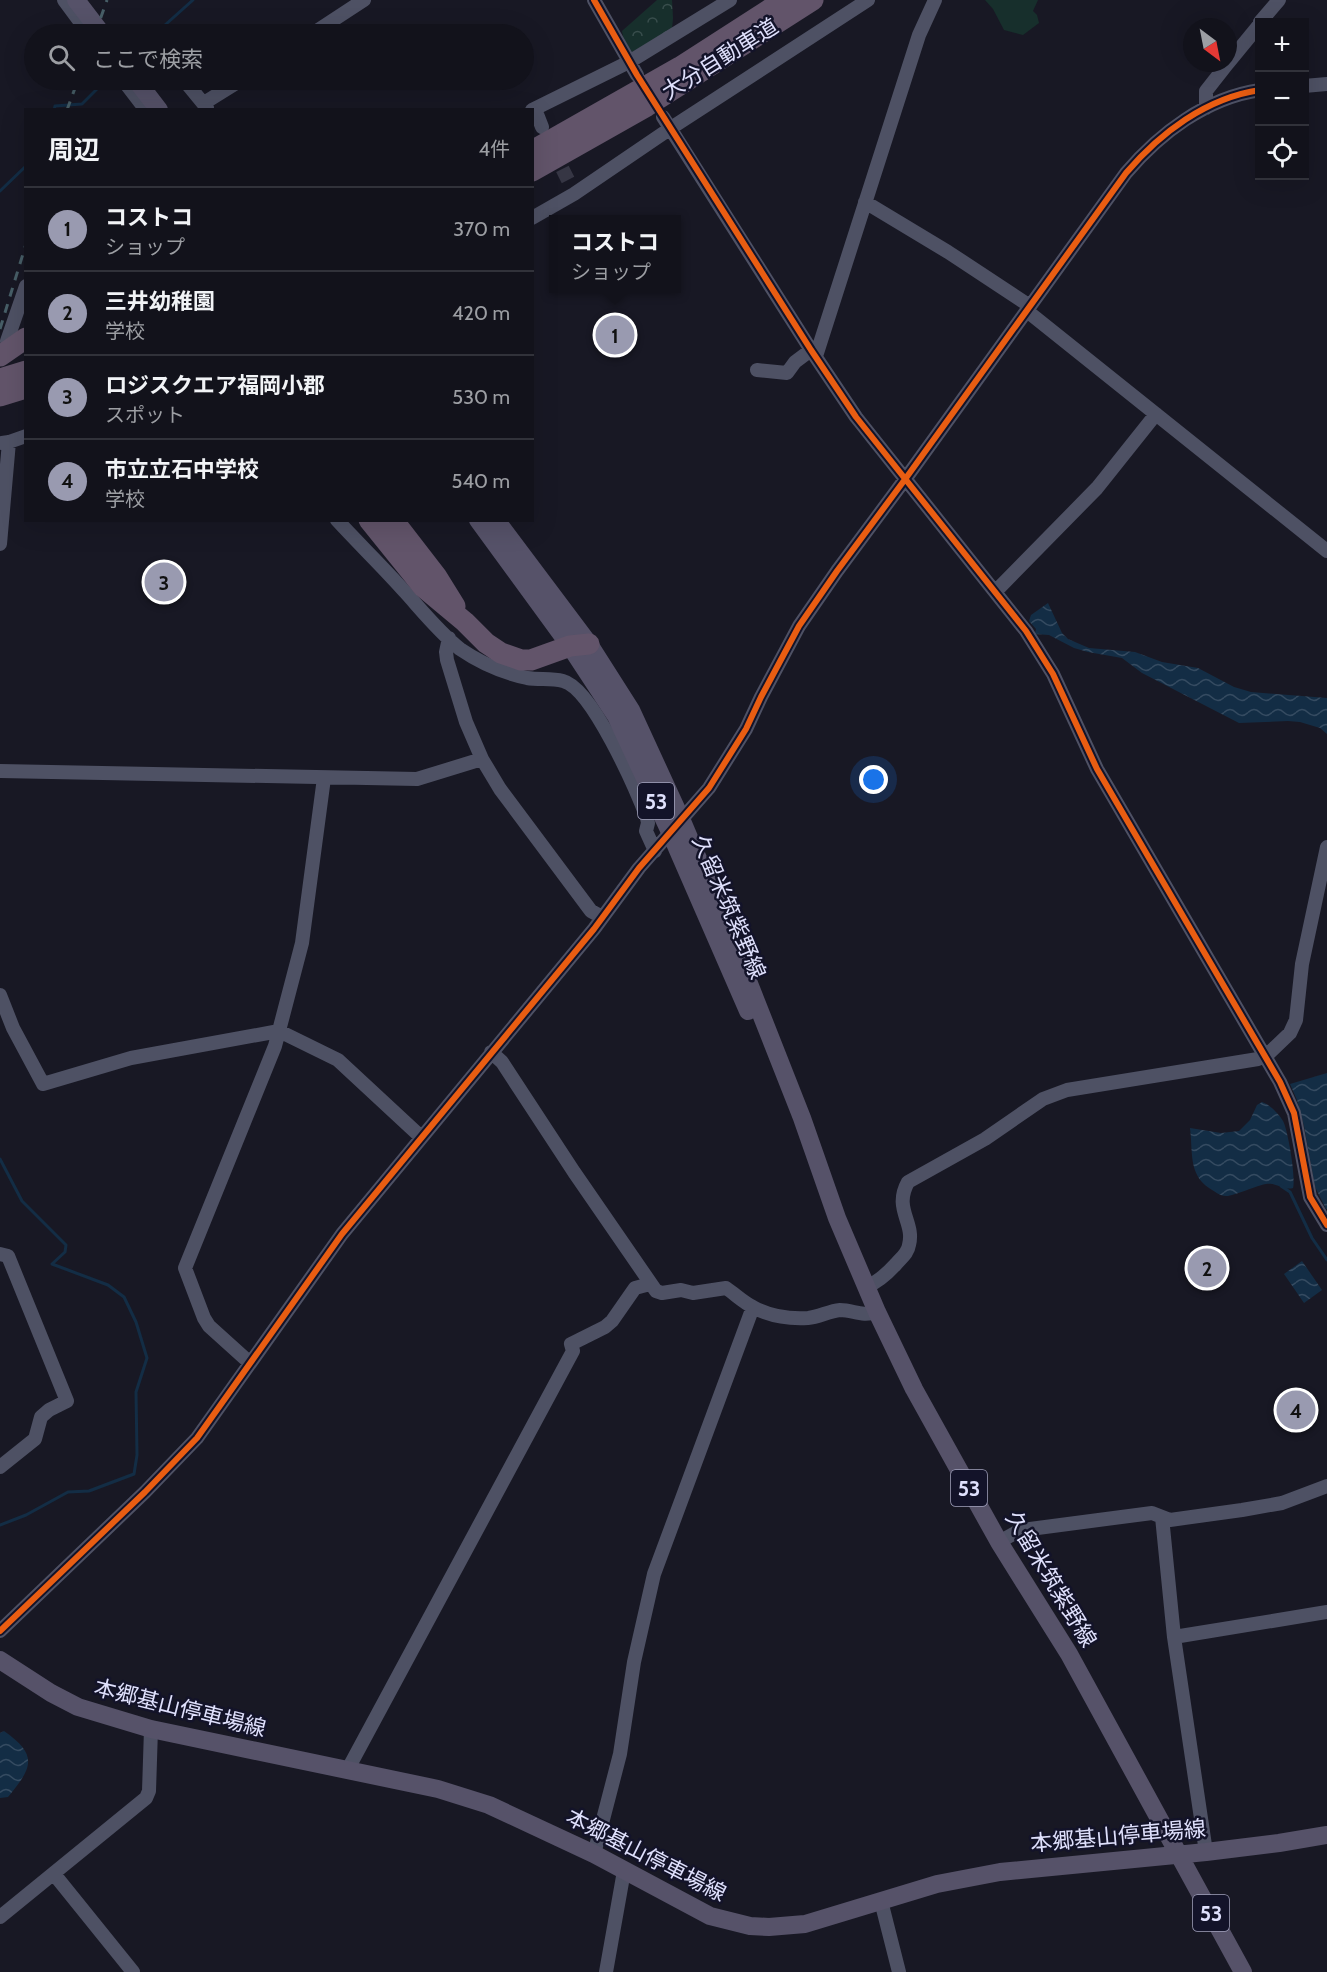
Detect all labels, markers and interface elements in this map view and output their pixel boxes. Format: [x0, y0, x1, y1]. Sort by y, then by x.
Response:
street label: 大分自動車道 [657, 13, 783, 105]
north arrow [1183, 18, 1237, 72]
map controls [1255, 18, 1309, 180]
button: + [1255, 18, 1309, 72]
search box [24, 24, 534, 90]
icon: search [45, 41, 78, 74]
text: ここで検索 [93, 46, 203, 73]
button: − [1255, 72, 1309, 126]
button: locate [1255, 126, 1309, 180]
text: 周辺 [48, 134, 100, 166]
text: 4件 [478, 137, 510, 161]
text: コストコ [105, 204, 193, 231]
popup [549, 215, 681, 293]
text: 1 [64, 217, 71, 241]
text: 370 m [453, 217, 510, 241]
text: コストコ [571, 229, 659, 256]
text: ショップ [105, 235, 185, 259]
text: ショップ [571, 260, 651, 284]
text: 三井幼稚園 [105, 288, 215, 315]
text: 2 [62, 301, 73, 325]
text: 420 m [452, 301, 510, 325]
pin: 1 [596, 312, 634, 358]
text: 学校 [105, 319, 145, 343]
text: ロジスクエア福岡小郡 [105, 372, 325, 399]
text: 3 [62, 385, 73, 409]
text: 530 m [452, 385, 510, 409]
text: スポット [105, 403, 185, 427]
text: 市立立石中学校 [105, 456, 259, 483]
text: 4 [61, 469, 74, 493]
text: 540 m [452, 469, 510, 493]
text: 学校 [105, 487, 145, 511]
pin: 3 [144, 560, 184, 604]
your location [859, 765, 888, 794]
road number: 53 [638, 783, 674, 819]
street label: 久留米筑紫野線 [686, 831, 772, 983]
pin: 2 [1188, 1246, 1226, 1290]
pin: 4 [1276, 1388, 1316, 1432]
road number: 53 [951, 1470, 987, 1506]
street label: 久留米筑紫野線 [1000, 1506, 1102, 1652]
street label: 本郷基山停車場線 [91, 1674, 269, 1742]
street label: 本郷基山停車場線 [561, 1803, 731, 1907]
street label: 本郷基山停車場線 [1029, 1815, 1207, 1857]
road number: 53 [1193, 1895, 1229, 1931]

